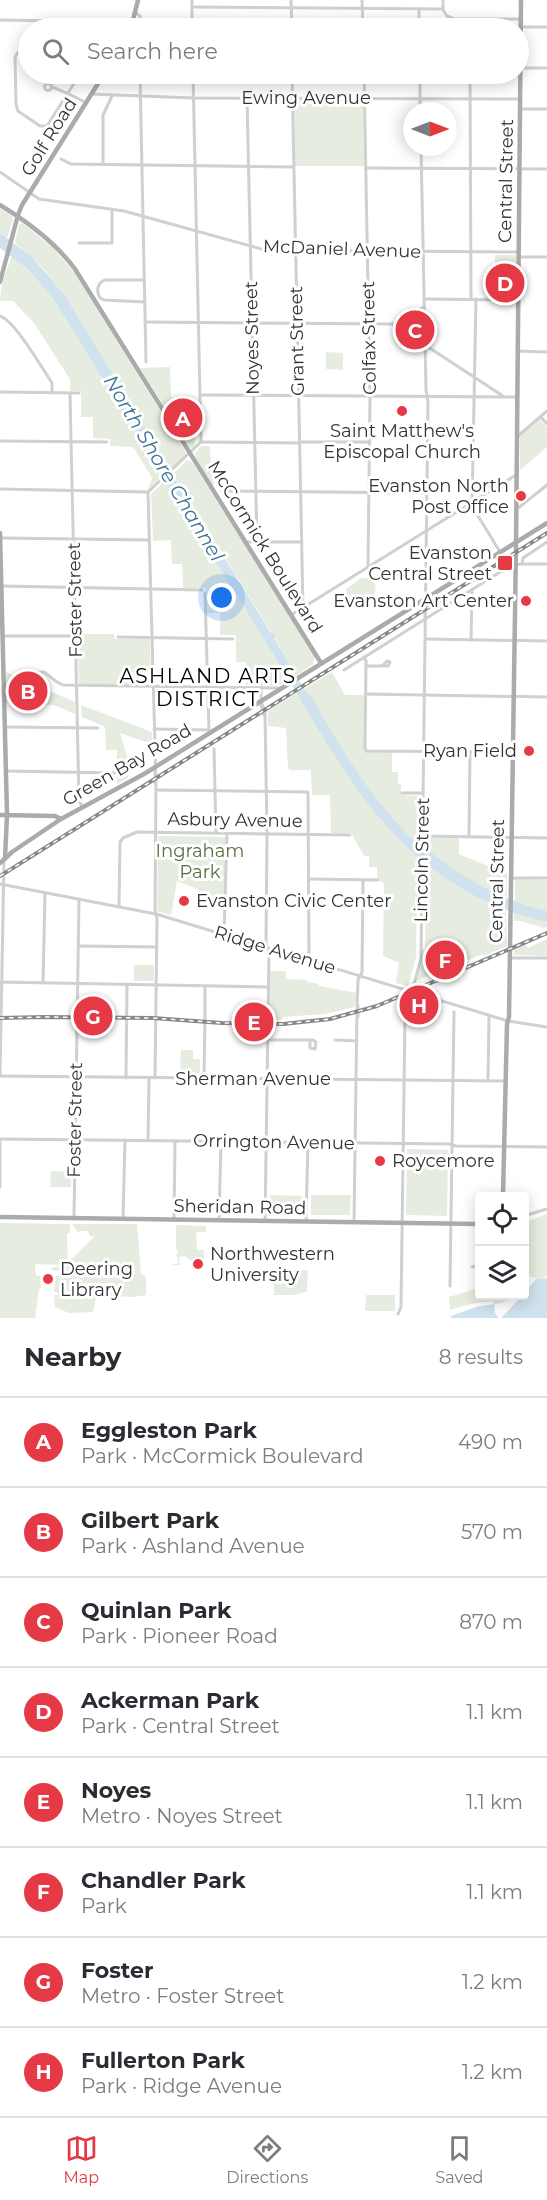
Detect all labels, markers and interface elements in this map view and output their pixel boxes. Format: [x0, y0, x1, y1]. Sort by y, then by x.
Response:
search box [18, 18, 529, 84]
icon: search [39, 35, 72, 68]
text: Search here [87, 38, 218, 65]
street label: Ewing Avenue [241, 87, 371, 109]
street label: Golf Road [16, 94, 82, 180]
north arrow [403, 102, 457, 156]
street label: Central Street [494, 119, 518, 243]
street label: McDaniel Avenue [263, 235, 422, 263]
pin: D [486, 260, 524, 306]
street label: Noyes Street [240, 281, 264, 395]
street label: Colfax Street [357, 281, 381, 395]
street label: Grant Street [285, 286, 309, 396]
pin: C [396, 308, 434, 352]
water label: North Shore Channel [99, 370, 230, 566]
pin: A [164, 396, 202, 440]
marker: Saint Matthew's Episcopal Church [395, 404, 409, 418]
place label: Saint Matthew's Episcopal Church [323, 420, 481, 463]
street label: McCormick Boulevard [203, 457, 327, 637]
place label: Evanston North Post Office [368, 475, 509, 518]
marker: Evanston North Post Office [514, 489, 528, 503]
street label: Foster Street [63, 542, 87, 658]
place label: Evanston Central Street [368, 542, 492, 585]
marker: Evanston Central Street [496, 554, 514, 572]
your location [207, 583, 236, 612]
place label: Evanston Art Center [333, 590, 514, 612]
marker: Evanston Art Center [519, 594, 533, 608]
district label: ASHLAND ARTS DISTRICT [119, 664, 297, 711]
pin: B [9, 668, 48, 714]
street label: Green Bay Road [59, 719, 195, 811]
place label: Ryan Field [423, 740, 517, 762]
marker: Ryan Field [522, 744, 536, 758]
street label: Lincoln Street [410, 797, 434, 923]
street label: Asbury Avenue [167, 808, 303, 832]
street label: Central Street [485, 819, 509, 943]
park label: Ingraham Park [156, 840, 244, 883]
place label: Evanston Civic Center [196, 890, 391, 912]
marker: Evanston Civic Center [177, 894, 191, 908]
street label: Ridge Avenue [212, 921, 339, 979]
pin: F [426, 938, 464, 982]
pin: H [400, 982, 438, 1028]
pin: G [74, 994, 112, 1038]
pin: E [234, 1000, 274, 1044]
street label: Foster Street [63, 1062, 87, 1178]
street label: Sherman Avenue [175, 1068, 331, 1090]
street label: Orrington Avenue [193, 1130, 355, 1154]
place label: Roycemore [392, 1150, 495, 1172]
marker: Roycemore [373, 1154, 387, 1168]
map controls [475, 1192, 529, 1300]
button: locate [475, 1192, 529, 1246]
street label: Sheridan Road [173, 1195, 307, 1219]
place label: Northwestern University [210, 1243, 335, 1286]
button: layers [475, 1246, 529, 1300]
marker: Northwestern University [191, 1257, 205, 1271]
place label: Deering Library [60, 1258, 133, 1301]
marker: Deering Library [41, 1272, 55, 1286]
text: Nearby [24, 1341, 121, 1373]
text: 8 results [439, 1345, 523, 1369]
text: Eggleston Park [81, 1417, 257, 1444]
text: A [36, 1430, 51, 1454]
text: 490 m [458, 1430, 523, 1454]
text: Park · McCormick Boulevard [81, 1444, 364, 1468]
text: Gilbert Park [81, 1507, 219, 1534]
text: B [36, 1520, 51, 1544]
text: 570 m [461, 1520, 523, 1544]
text: Park · Ashland Avenue [81, 1534, 305, 1558]
text: Quinlan Park [81, 1597, 231, 1624]
text: C [36, 1610, 51, 1634]
text: 870 m [459, 1610, 523, 1634]
text: Park · Pioneer Road [81, 1624, 278, 1648]
text: Ackerman Park [81, 1687, 259, 1714]
text: D [35, 1700, 52, 1724]
text: 1.1 km [466, 1700, 523, 1724]
text: Park · Central Street [81, 1714, 280, 1738]
text: Noyes [81, 1777, 151, 1804]
text: E [37, 1790, 50, 1814]
text: 1.1 km [466, 1790, 523, 1814]
text: Metro · Noyes Street [81, 1804, 283, 1828]
text: Chandler Park [81, 1867, 246, 1894]
text: F [37, 1880, 50, 1904]
text: 1.1 km [466, 1880, 523, 1904]
text: Park [81, 1894, 127, 1918]
text: Foster [81, 1957, 153, 1984]
text: G [36, 1970, 51, 1994]
text: 1.2 km [462, 1970, 523, 1994]
text: Metro · Foster Street [81, 1984, 284, 2008]
text: Fullerton Park [81, 2047, 245, 2074]
text: H [35, 2060, 52, 2084]
text: 1.2 km [462, 2060, 523, 2084]
text: Park · Ridge Avenue [81, 2074, 282, 2098]
tab: Map [64, 2132, 99, 2187]
tab: Directions [226, 2132, 308, 2187]
tab: Saved [435, 2132, 483, 2187]

